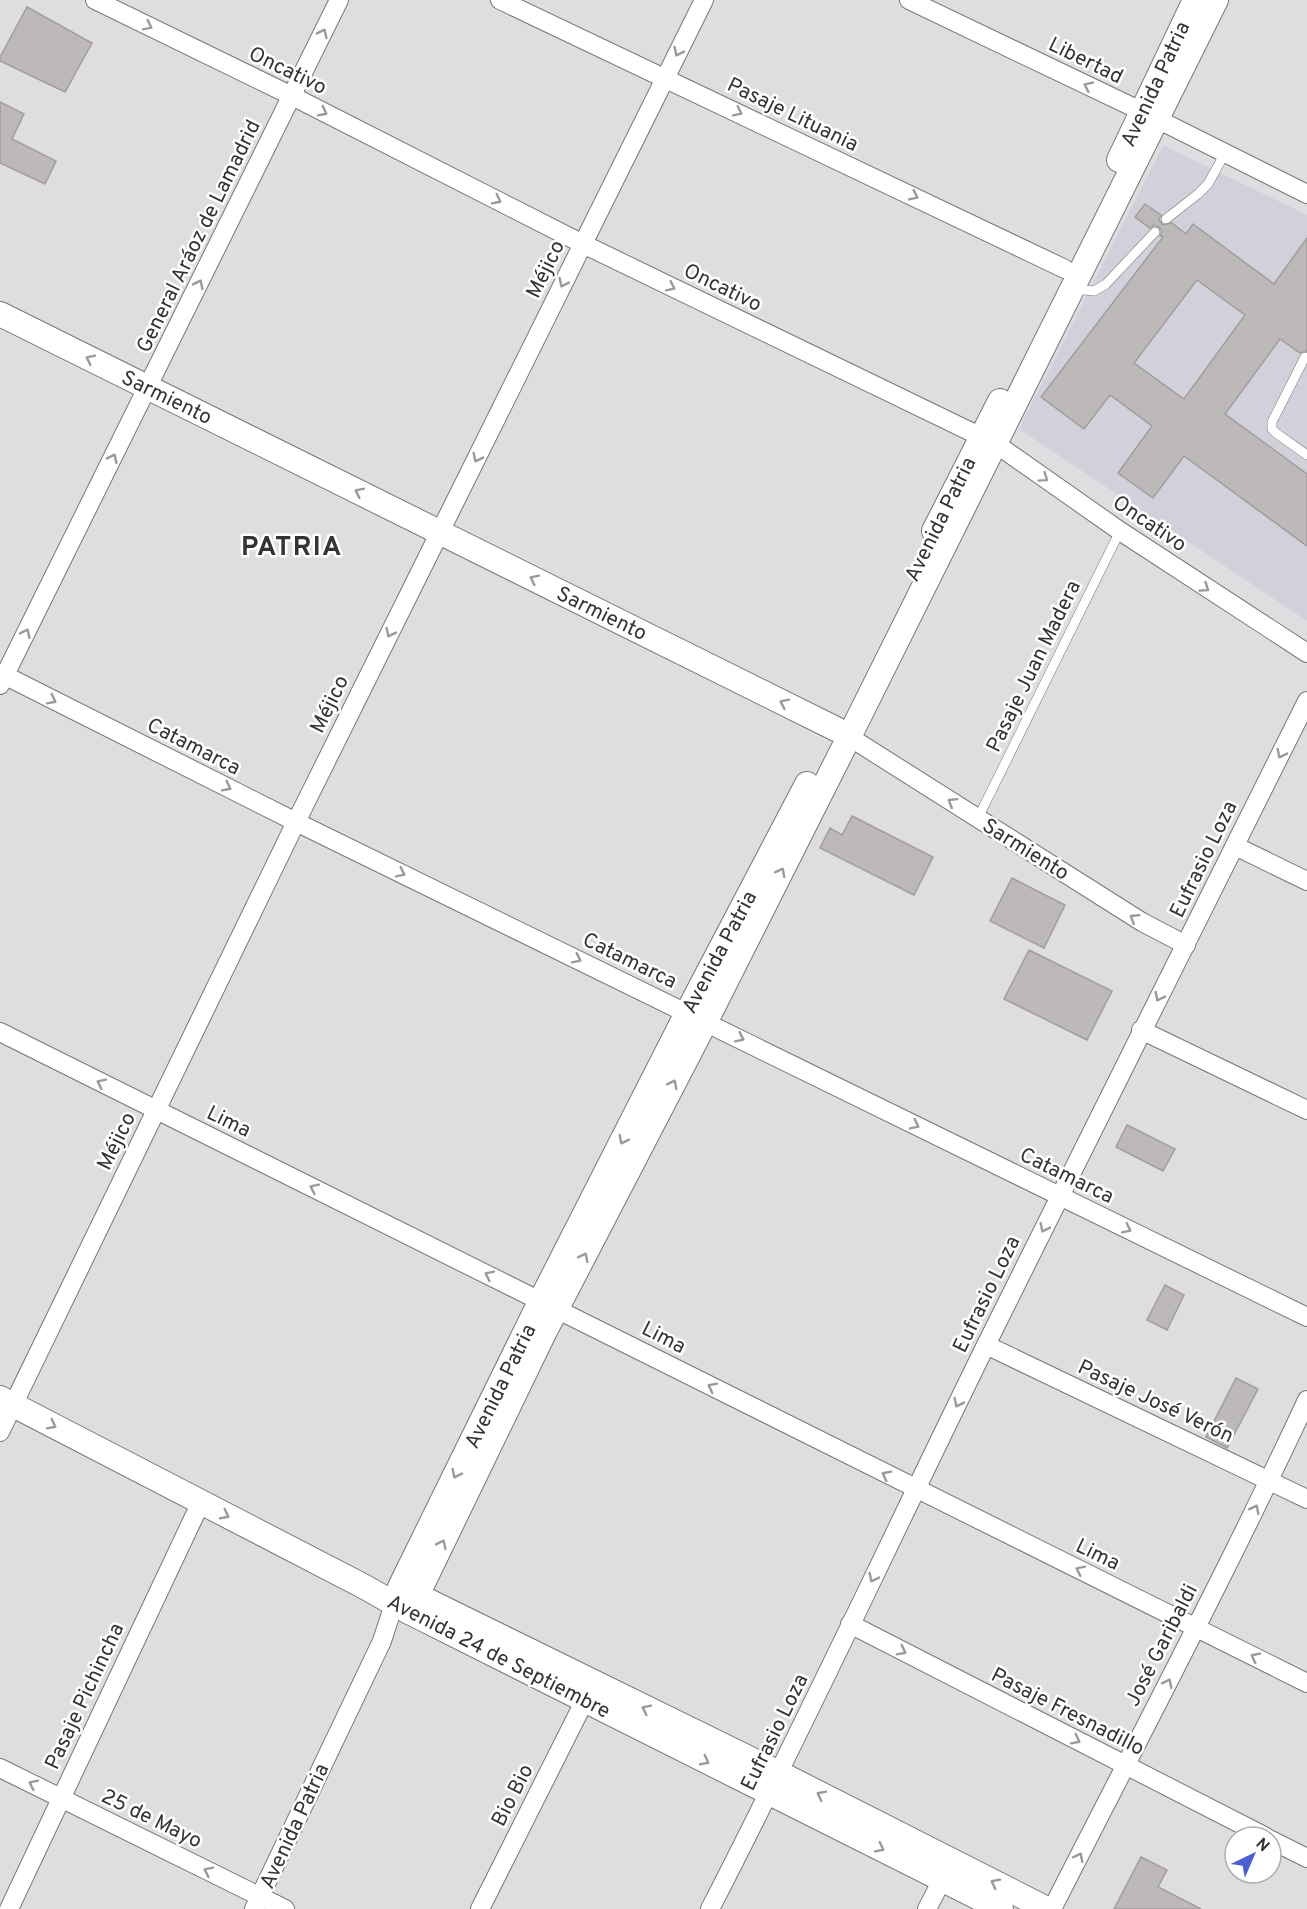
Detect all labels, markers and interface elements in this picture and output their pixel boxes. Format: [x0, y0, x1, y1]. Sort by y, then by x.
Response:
one-way arrow [142, 18, 153, 30]
street label: Avenida Patria [1116, 18, 1197, 152]
one-way arrow [316, 29, 327, 40]
street label: Libertad [1043, 32, 1127, 91]
street label: Oncativo [244, 41, 331, 102]
one-way arrow [674, 46, 686, 57]
street label: Pasaje Lituania [722, 72, 862, 159]
one-way arrow [1084, 81, 1095, 93]
one-way arrow [316, 105, 327, 116]
one-way arrow [731, 105, 742, 117]
street label: General Aráoz de Lamadrid [131, 116, 268, 358]
one-way arrow [907, 189, 918, 201]
one-way arrow [490, 193, 501, 204]
street label: Méjico [521, 236, 572, 303]
street label: Oncativo [679, 258, 766, 319]
one-way arrow [559, 277, 571, 288]
one-way arrow [192, 279, 204, 290]
one-way arrow [665, 279, 676, 291]
one-way arrow [86, 354, 97, 366]
street label: Sarmiento [117, 365, 216, 432]
one-way arrow [472, 452, 484, 463]
street label: Avenida Patria [900, 453, 983, 586]
one-way arrow [106, 454, 117, 465]
one-way arrow [1038, 471, 1049, 482]
one-way arrow [355, 488, 366, 499]
street label: Oncativo [1107, 490, 1191, 559]
district label: PATRIA [241, 531, 343, 565]
one-way arrow [529, 574, 540, 586]
street label: Pasaje Juan Madera [981, 576, 1088, 757]
one-way arrow [1199, 580, 1210, 591]
street label: Sarmiento [552, 581, 651, 648]
one-way arrow [386, 626, 397, 637]
one-way arrow [19, 629, 30, 639]
street label: Méjico [305, 671, 356, 738]
one-way arrow [46, 692, 57, 704]
one-way arrow [779, 698, 790, 710]
street label: Catamarca [142, 712, 245, 782]
one-way arrow [1277, 747, 1288, 758]
one-way arrow [220, 780, 231, 791]
one-way arrow [948, 797, 958, 809]
street label: Eufrasio Loza [1164, 797, 1244, 923]
street label: Sarmiento [977, 813, 1074, 888]
one-way arrow [395, 866, 406, 878]
one-way arrow [774, 868, 785, 879]
street label: Avenida Patria [677, 887, 764, 1019]
one-way arrow [1130, 913, 1140, 925]
street label: Catamarca [578, 927, 681, 996]
one-way arrow [570, 951, 581, 963]
one-way arrow [1155, 991, 1166, 1001]
one-way arrow [734, 1031, 745, 1043]
one-way arrow [97, 1078, 108, 1090]
one-way arrow [666, 1079, 678, 1090]
street label: Lima [202, 1100, 255, 1145]
street label: Méjico [92, 1108, 143, 1175]
one-way arrow [908, 1118, 919, 1129]
one-way arrow [619, 1133, 630, 1144]
street label: Catamarca [1015, 1142, 1118, 1211]
one-way arrow [309, 1184, 320, 1195]
one-way arrow [1040, 1222, 1051, 1232]
one-way arrow [1121, 1222, 1132, 1234]
street label: Eufrasio Loza [947, 1232, 1027, 1358]
one-way arrow [576, 1252, 588, 1263]
one-way arrow [484, 1270, 495, 1282]
street label: Lima [637, 1316, 690, 1361]
street label: Avenida Patria [460, 1320, 543, 1453]
street label: Pasaje José Verón [1073, 1354, 1238, 1450]
one-way arrow [708, 1383, 718, 1394]
one-way arrow [954, 1397, 966, 1408]
one-way arrow [46, 1418, 56, 1429]
one-way arrow [452, 1467, 463, 1478]
one-way arrow [882, 1471, 893, 1482]
one-way arrow [1248, 1504, 1260, 1515]
one-way arrow [219, 1507, 230, 1519]
street label: Lima [1071, 1533, 1124, 1578]
one-way arrow [434, 1539, 446, 1550]
one-way arrow [1075, 1566, 1086, 1578]
one-way arrow [868, 1572, 880, 1583]
street label: José Garibaldi [1120, 1580, 1205, 1711]
street label: Avenida 24 de Septiembre [382, 1589, 615, 1725]
street label: Pasaje Pichincha [40, 1619, 131, 1774]
one-way arrow [896, 1644, 906, 1655]
one-way arrow [1250, 1652, 1261, 1664]
street label: Pasaje Fresnadillo [986, 1662, 1149, 1763]
street label: Eufrasio Loza [735, 1670, 815, 1796]
one-way arrow [1160, 1679, 1172, 1690]
one-way arrow [642, 1704, 653, 1716]
one-way arrow [1069, 1732, 1080, 1744]
one-way arrow [699, 1753, 710, 1765]
street label: Avenida Patria [255, 1760, 336, 1894]
street label: Bio Bio [486, 1760, 540, 1831]
one-way arrow [28, 1780, 39, 1792]
street label: 25 de Mayo [97, 1783, 206, 1855]
one-way arrow [817, 1790, 828, 1802]
north arrow [1223, 1825, 1283, 1885]
text: N [1251, 1834, 1273, 1857]
one-way arrow [873, 1841, 884, 1852]
one-way arrow [1072, 1853, 1083, 1863]
one-way arrow [203, 1866, 214, 1878]
one-way arrow [991, 1878, 1002, 1890]

